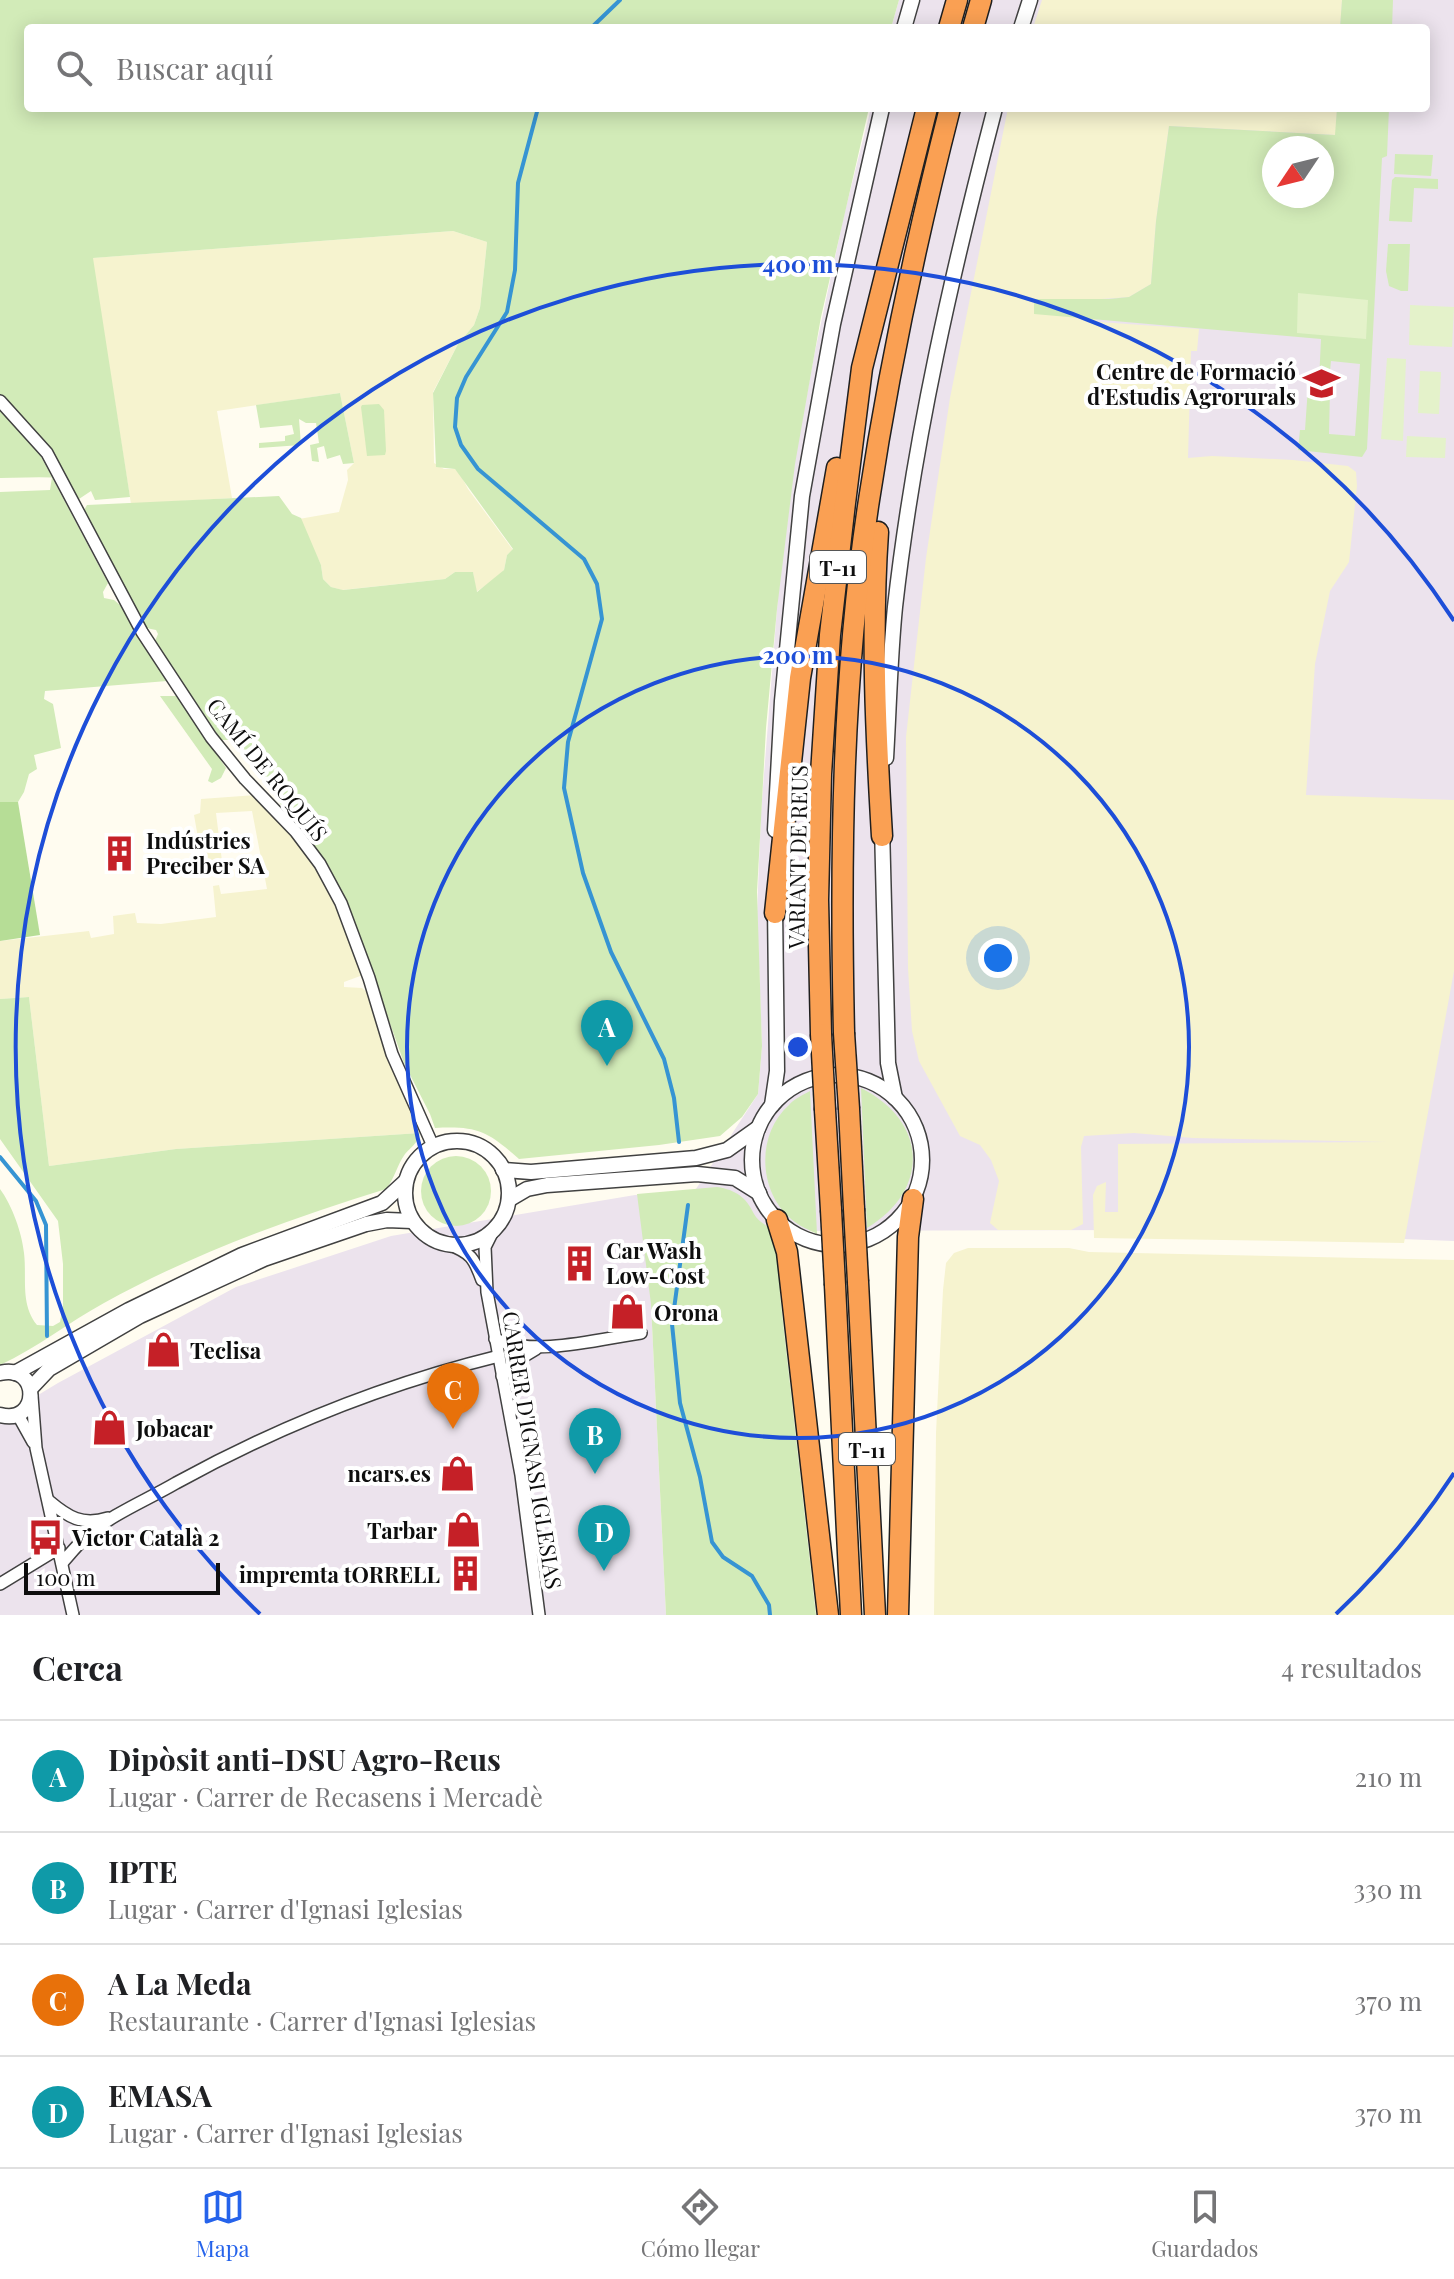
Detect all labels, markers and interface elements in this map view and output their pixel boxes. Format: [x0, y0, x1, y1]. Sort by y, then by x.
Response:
search box [24, 24, 1430, 112]
icon: search [52, 46, 96, 90]
text: Buscar aquí [116, 48, 273, 88]
north arrow [1262, 136, 1334, 208]
text: 400 m [763, 247, 834, 279]
place label: Centre de Formació d'Estudis Agrorurals [1087, 356, 1296, 411]
school or university icon: Centre de Formació d'Estudis Agrorurals [1303, 365, 1341, 403]
road number: T-11 [810, 551, 866, 583]
text: 200 m [763, 638, 834, 670]
street label: CAMÍ DE ROQUÍS [201, 691, 335, 847]
street label: VARIANT DE REUS [780, 765, 814, 950]
place label: Indústries Preciber SA [146, 825, 265, 880]
building icon: Indústries Preciber SA [101, 834, 139, 872]
your location [978, 938, 1018, 978]
pin: A [581, 1000, 633, 1066]
centre of rings [784, 1033, 812, 1061]
place label: Car Wash Low-Cost [606, 1235, 705, 1290]
building icon: Car Wash Low-Cost [561, 1244, 599, 1282]
shop icon: Orona [609, 1293, 647, 1331]
place label: Orona [654, 1297, 719, 1327]
street label: CARRER D'IGNASI IGLESIAS [496, 1309, 570, 1591]
shop icon: Teclisa [145, 1331, 183, 1369]
place label: Teclisa [190, 1335, 262, 1365]
pin: C [427, 1363, 479, 1429]
pin: B [569, 1408, 621, 1474]
shop icon: Jobacar [91, 1409, 129, 1447]
place label: Jobacar [135, 1413, 214, 1443]
road number: T-11 [839, 1433, 895, 1465]
shop icon: ncars.es [438, 1454, 476, 1492]
place label: ncars.es [348, 1458, 431, 1488]
pin: D [578, 1505, 630, 1571]
shop icon: Tarbar [444, 1511, 482, 1549]
place label: Tarbar [367, 1515, 438, 1545]
bus stop icon: Victor Català 2 [27, 1518, 65, 1556]
place label: Victor Català 2 [71, 1522, 220, 1552]
building icon: impremta tORRELL [447, 1555, 485, 1593]
scale bar [24, 1559, 220, 1595]
place label: impremta tORRELL [239, 1559, 440, 1589]
text: 100 m [36, 1562, 96, 1592]
text: Cerca [32, 1644, 123, 1690]
text: 4 resultados [1281, 1650, 1422, 1685]
text: Dipòsit anti-DSU Agro-Reus [108, 1739, 501, 1779]
text: A [49, 1759, 67, 1794]
text: 210 m [1355, 1759, 1422, 1794]
text: Lugar · Carrer de Recasens i Mercadè [108, 1779, 543, 1814]
text: IPTE [108, 1851, 178, 1891]
text: B [49, 1871, 67, 1906]
text: 330 m [1353, 1871, 1422, 1906]
text: Lugar · Carrer d'Ignasi Iglesias [108, 1891, 463, 1926]
text: A La Meda [108, 1963, 252, 2003]
text: C [49, 1983, 67, 2018]
text: 370 m [1355, 1983, 1422, 2018]
text: Restaurante · Carrer d'Ignasi Iglesias [108, 2003, 536, 2038]
text: EMASA [108, 2075, 212, 2115]
text: D [48, 2095, 68, 2130]
text: 370 m [1355, 2095, 1422, 2130]
text: Lugar · Carrer d'Ignasi Iglesias [108, 2115, 463, 2150]
tab: Mapa [196, 2185, 249, 2263]
tab: Cómo llegar [641, 2185, 760, 2263]
tab: Guardados [1151, 2185, 1258, 2263]

